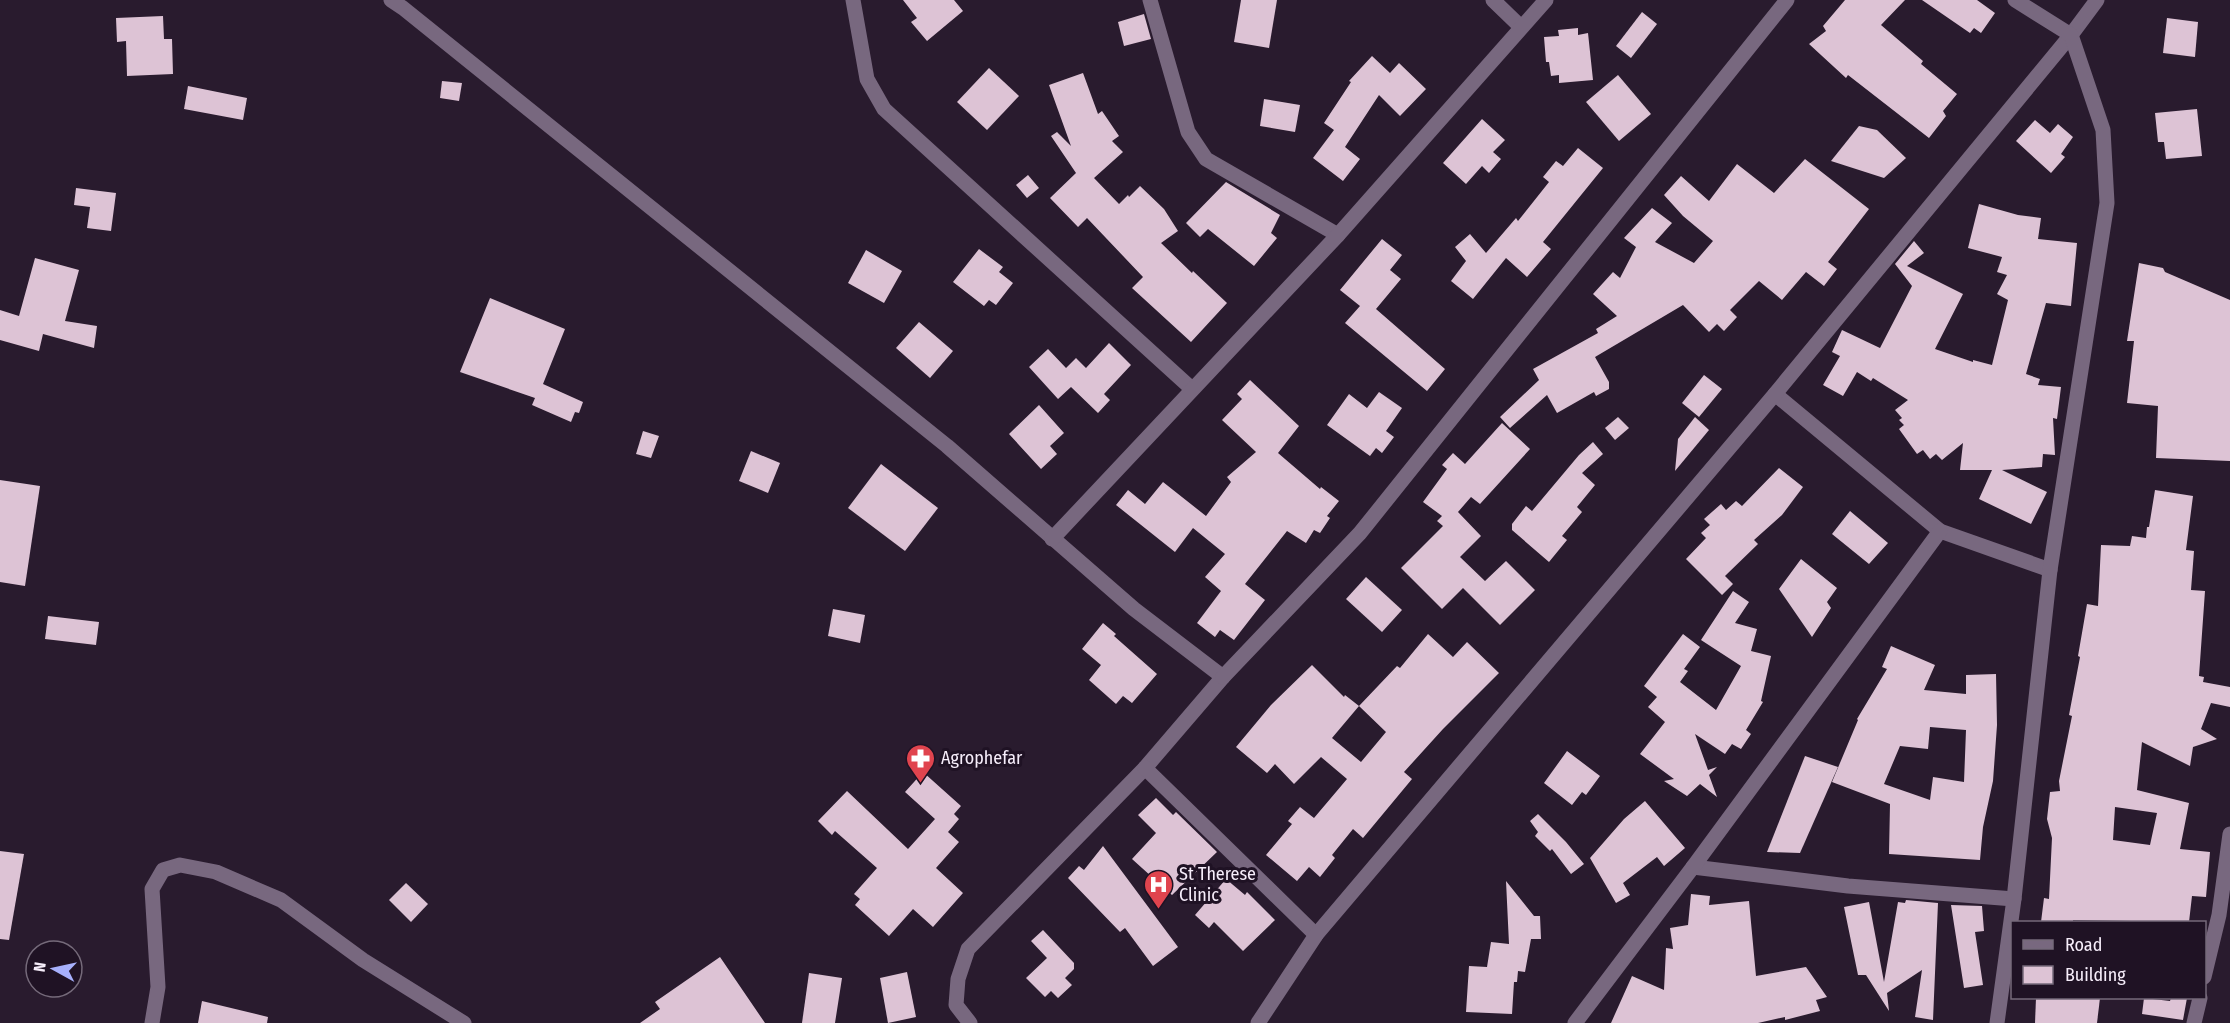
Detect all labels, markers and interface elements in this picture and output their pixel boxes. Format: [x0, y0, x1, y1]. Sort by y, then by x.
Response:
pharmacy icon: Agrophefar [904, 742, 936, 784]
place label: Agrophefar [941, 747, 1023, 769]
place label: St Therese Clinic [1179, 863, 1256, 906]
hospital icon: St Therese Clinic [1142, 868, 1174, 910]
legend [2011, 921, 2206, 999]
text: Road [2065, 934, 2102, 956]
north arrow [24, 939, 84, 999]
text: N [30, 961, 50, 973]
text: Building [2065, 964, 2126, 986]

